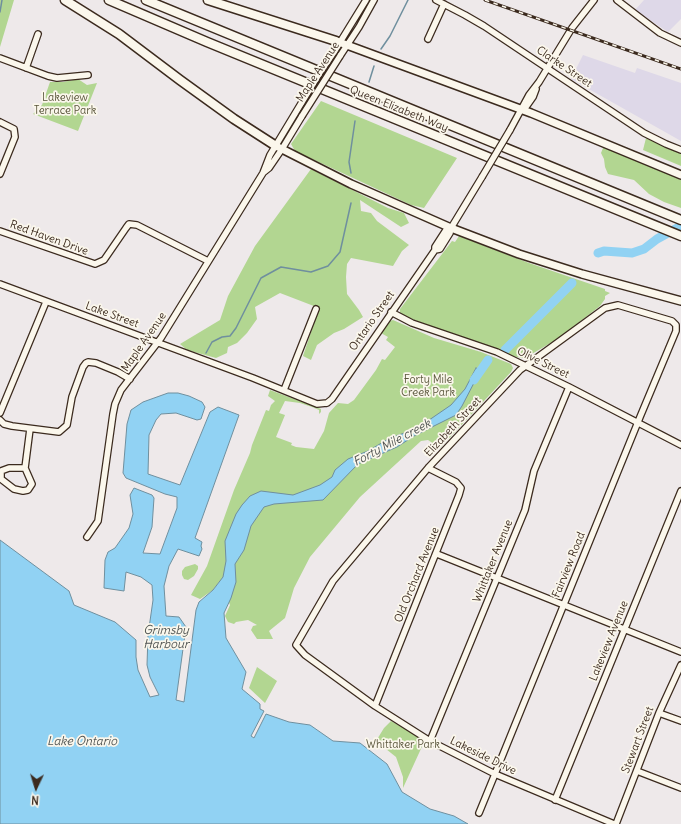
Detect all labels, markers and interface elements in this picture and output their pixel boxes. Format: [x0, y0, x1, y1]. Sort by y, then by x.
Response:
street label: Maple Avenue [294, 39, 342, 105]
street label: Clarke Street [534, 44, 594, 90]
street label: Queen Elizabeth Way [348, 83, 450, 135]
park label: Lakeview Terrace Park [34, 91, 96, 117]
street label: Red Haven Drive [8, 218, 90, 258]
street label: Ontario Street [347, 289, 397, 353]
street label: Lake Street [84, 299, 140, 331]
street label: Maple Avenue [119, 310, 169, 374]
street label: Olive Street [515, 345, 571, 381]
park label: Forty Mile Creek Park [401, 373, 455, 399]
street label: Elizabeth Street [422, 394, 484, 460]
water label: Forty Mile creek [351, 417, 433, 469]
street label: Whittaker Avenue [470, 518, 516, 604]
street label: Old Orchard Avenue [392, 525, 442, 625]
street label: Fairview Road [550, 530, 588, 600]
street label: Lakeview Avenue [587, 599, 631, 683]
water label: Grimsby Harbour [143, 624, 189, 652]
street label: Stewart Street [619, 705, 657, 775]
street label: Lakeside Drive [448, 734, 518, 778]
water label: Lake Ontario [47, 735, 117, 749]
park label: Whittaker Park [366, 738, 440, 752]
north arrow [16, 768, 56, 808]
text: N [31, 793, 39, 807]

